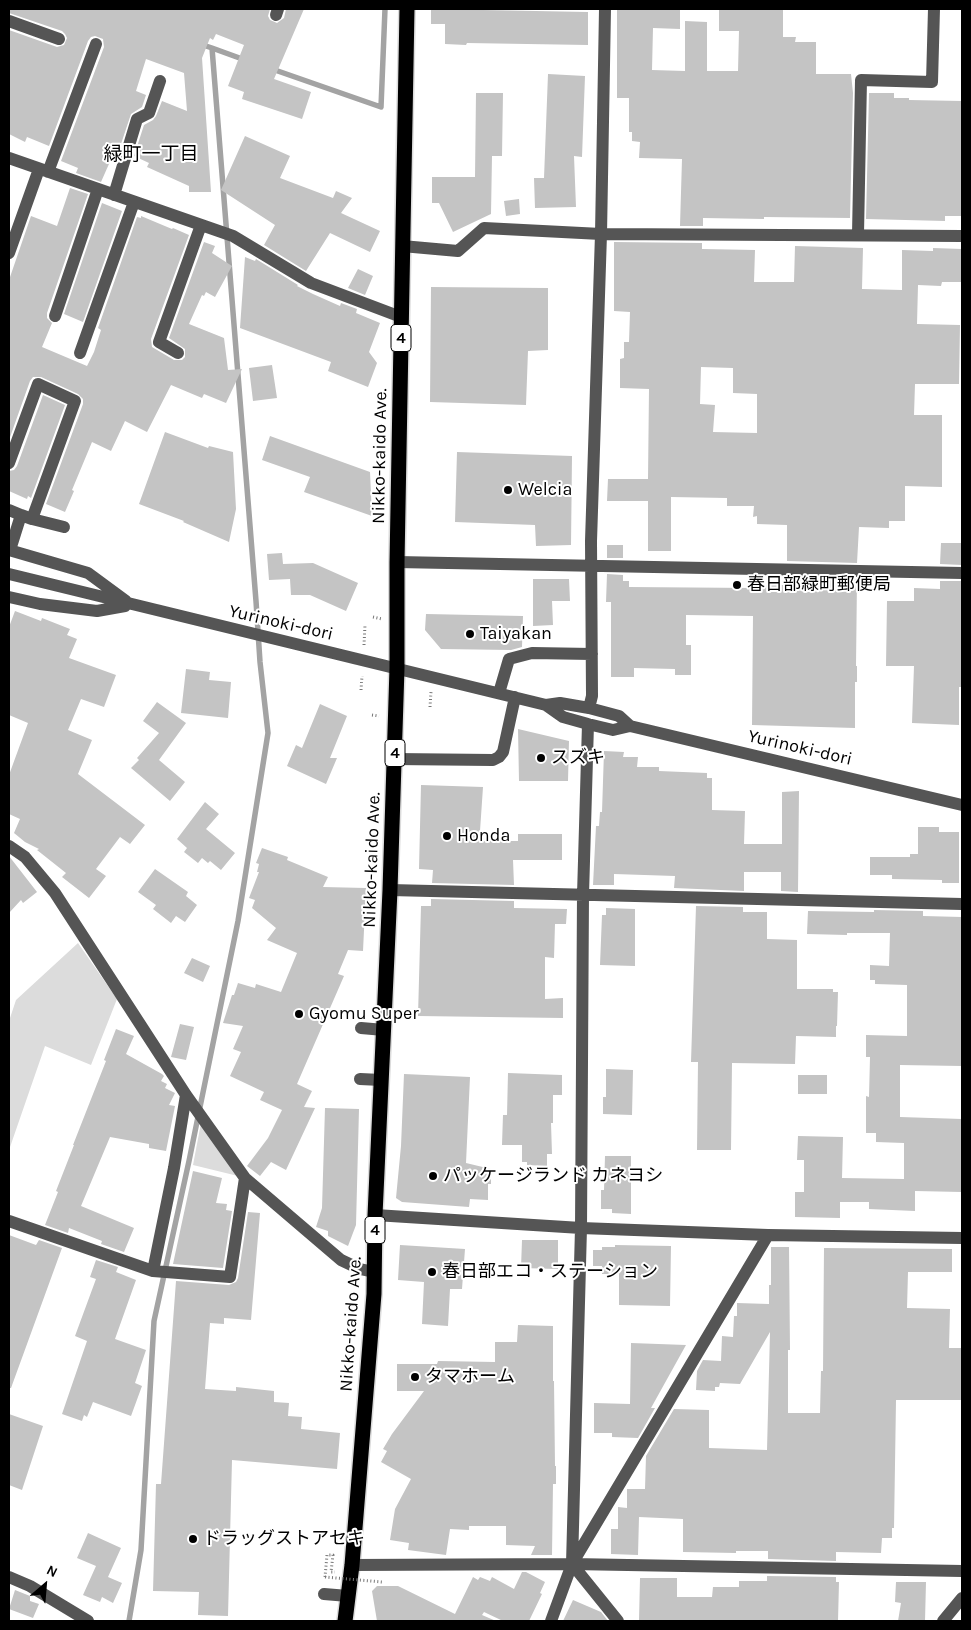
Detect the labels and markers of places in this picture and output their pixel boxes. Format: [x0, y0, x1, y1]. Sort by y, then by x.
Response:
place label: Welcia [518, 479, 572, 501]
marker: Welcia [502, 484, 514, 496]
place label: 春日部緑町郵便局 [747, 574, 891, 596]
marker: 春日部緑町郵便局 [731, 579, 743, 591]
place label: Taiyakan [480, 623, 552, 645]
marker: Taiyakan [464, 628, 476, 640]
place label: スズキ [551, 747, 605, 769]
marker: スズキ [535, 752, 547, 764]
place label: Honda [457, 825, 510, 847]
marker: Honda [441, 830, 453, 842]
place label: Gyomu Super [309, 1003, 419, 1025]
marker: Gyomu Super [293, 1008, 305, 1020]
place label: パッケージランド カネヨシ [443, 1165, 663, 1187]
marker: パッケージランド カネヨシ [427, 1170, 439, 1182]
place label: 春日部エコ・ステーション [442, 1261, 658, 1283]
marker: 春日部エコ・ステーション [426, 1266, 438, 1278]
place label: タマホーム [425, 1366, 515, 1388]
marker: タマホーム [409, 1371, 421, 1383]
place label: ドラッグストアセキ [203, 1528, 365, 1550]
marker: ドラッグストアセキ [187, 1533, 199, 1545]

